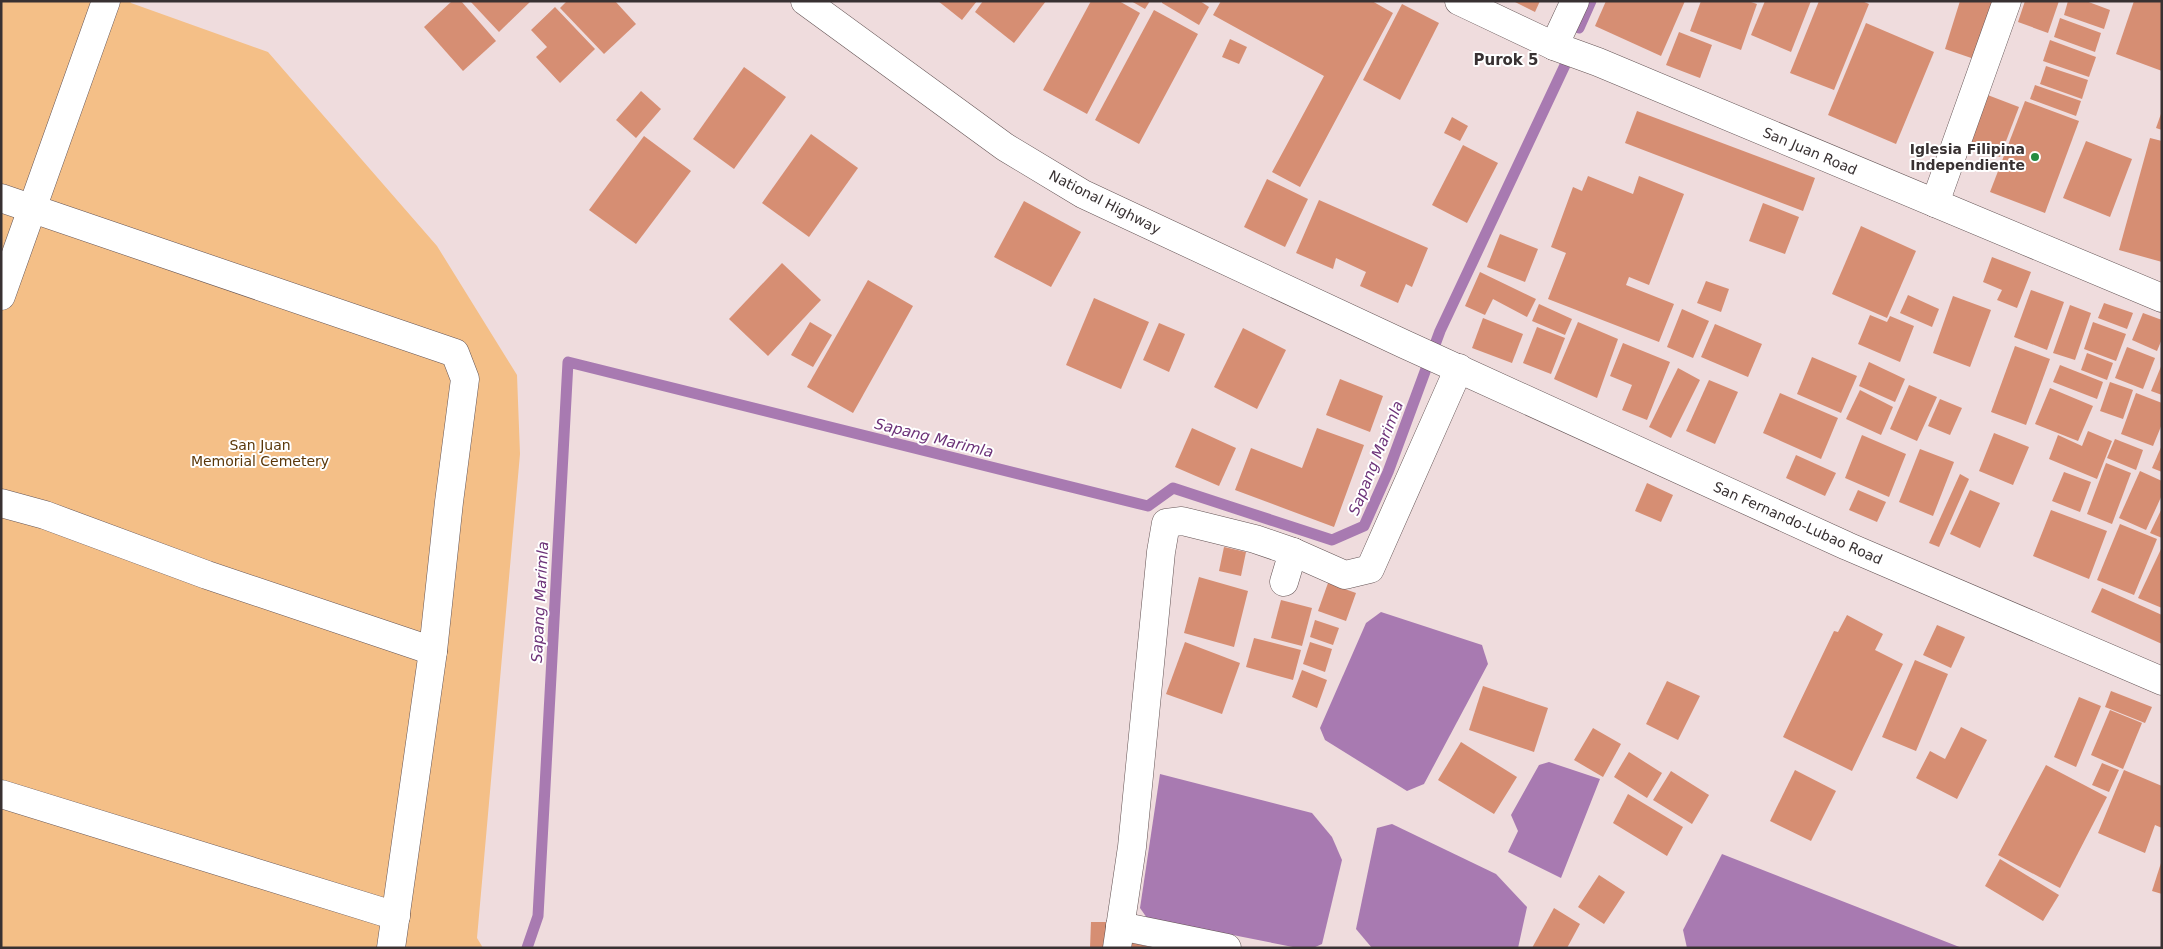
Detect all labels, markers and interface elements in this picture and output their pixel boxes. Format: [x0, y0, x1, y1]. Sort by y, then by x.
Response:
district label: Purok 5 [1473, 51, 1539, 69]
street label: San Juan Road [1760, 124, 1860, 178]
place label: Iglesia Filipina Independiente [1910, 141, 2025, 173]
marker: Iglesia Filipina Independiente [2029, 151, 2041, 163]
street label: National Highway [1046, 167, 1164, 237]
water label: Sapang Marimla [1345, 398, 1407, 518]
water label: Sapang Marimla [873, 415, 995, 461]
park label: San Juan Memorial Cemetery [191, 437, 329, 469]
street label: San Fernando-Lubao Road [1711, 478, 1885, 568]
water label: Sapang Marimla [528, 541, 552, 663]

